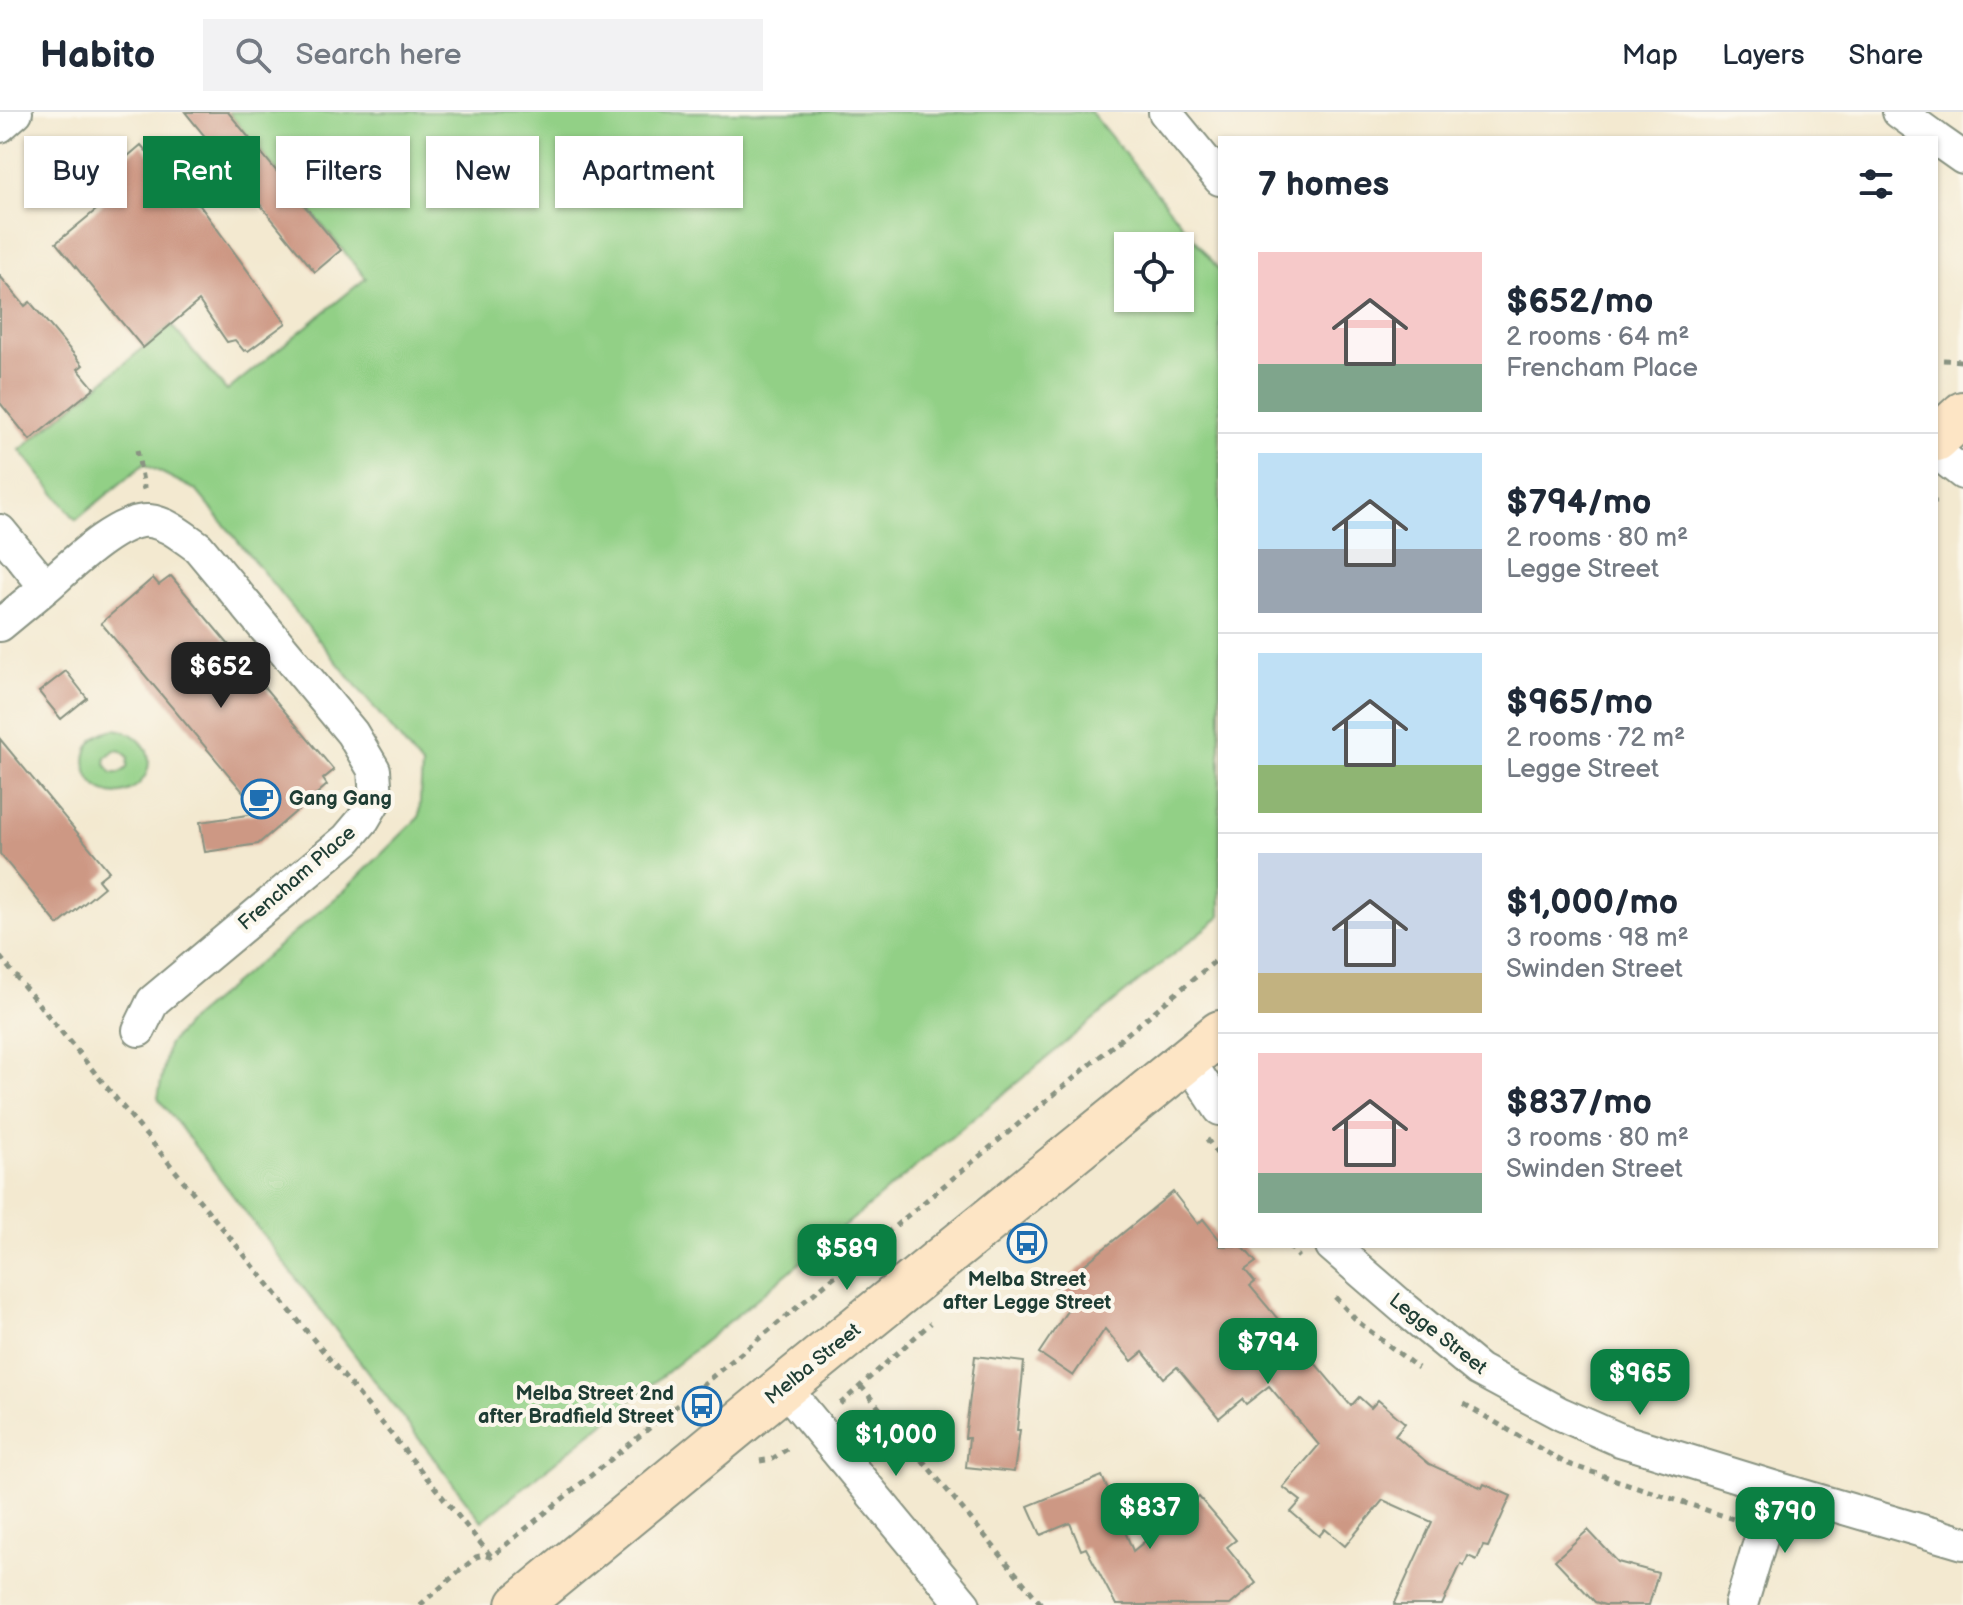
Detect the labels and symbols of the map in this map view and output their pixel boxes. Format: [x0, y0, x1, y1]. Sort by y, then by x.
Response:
pin: $652 [174, 642, 268, 710]
cafe icon: Gang Gang [240, 778, 282, 820]
place label: Gang Gang [289, 787, 392, 811]
street label: Frencham Place [233, 820, 361, 935]
bus stop icon: Melba Street after Legge Street [1006, 1222, 1048, 1264]
pin: $589 [800, 1224, 894, 1292]
place label: Melba Street after Legge Street [943, 1268, 1112, 1315]
street label: Legge Street [1384, 1288, 1492, 1380]
street label: Melba Street [760, 1318, 866, 1410]
pin: $794 [1221, 1318, 1315, 1386]
pin: $965 [1593, 1349, 1687, 1417]
place label: Melba Street 2nd after Bradfield Street [478, 1382, 674, 1429]
bus stop icon: Melba Street 2nd after Bradfield Street [681, 1385, 723, 1427]
pin: $1,000 [831, 1410, 961, 1478]
pin: $837 [1103, 1483, 1197, 1551]
pin: $790 [1738, 1487, 1832, 1555]

